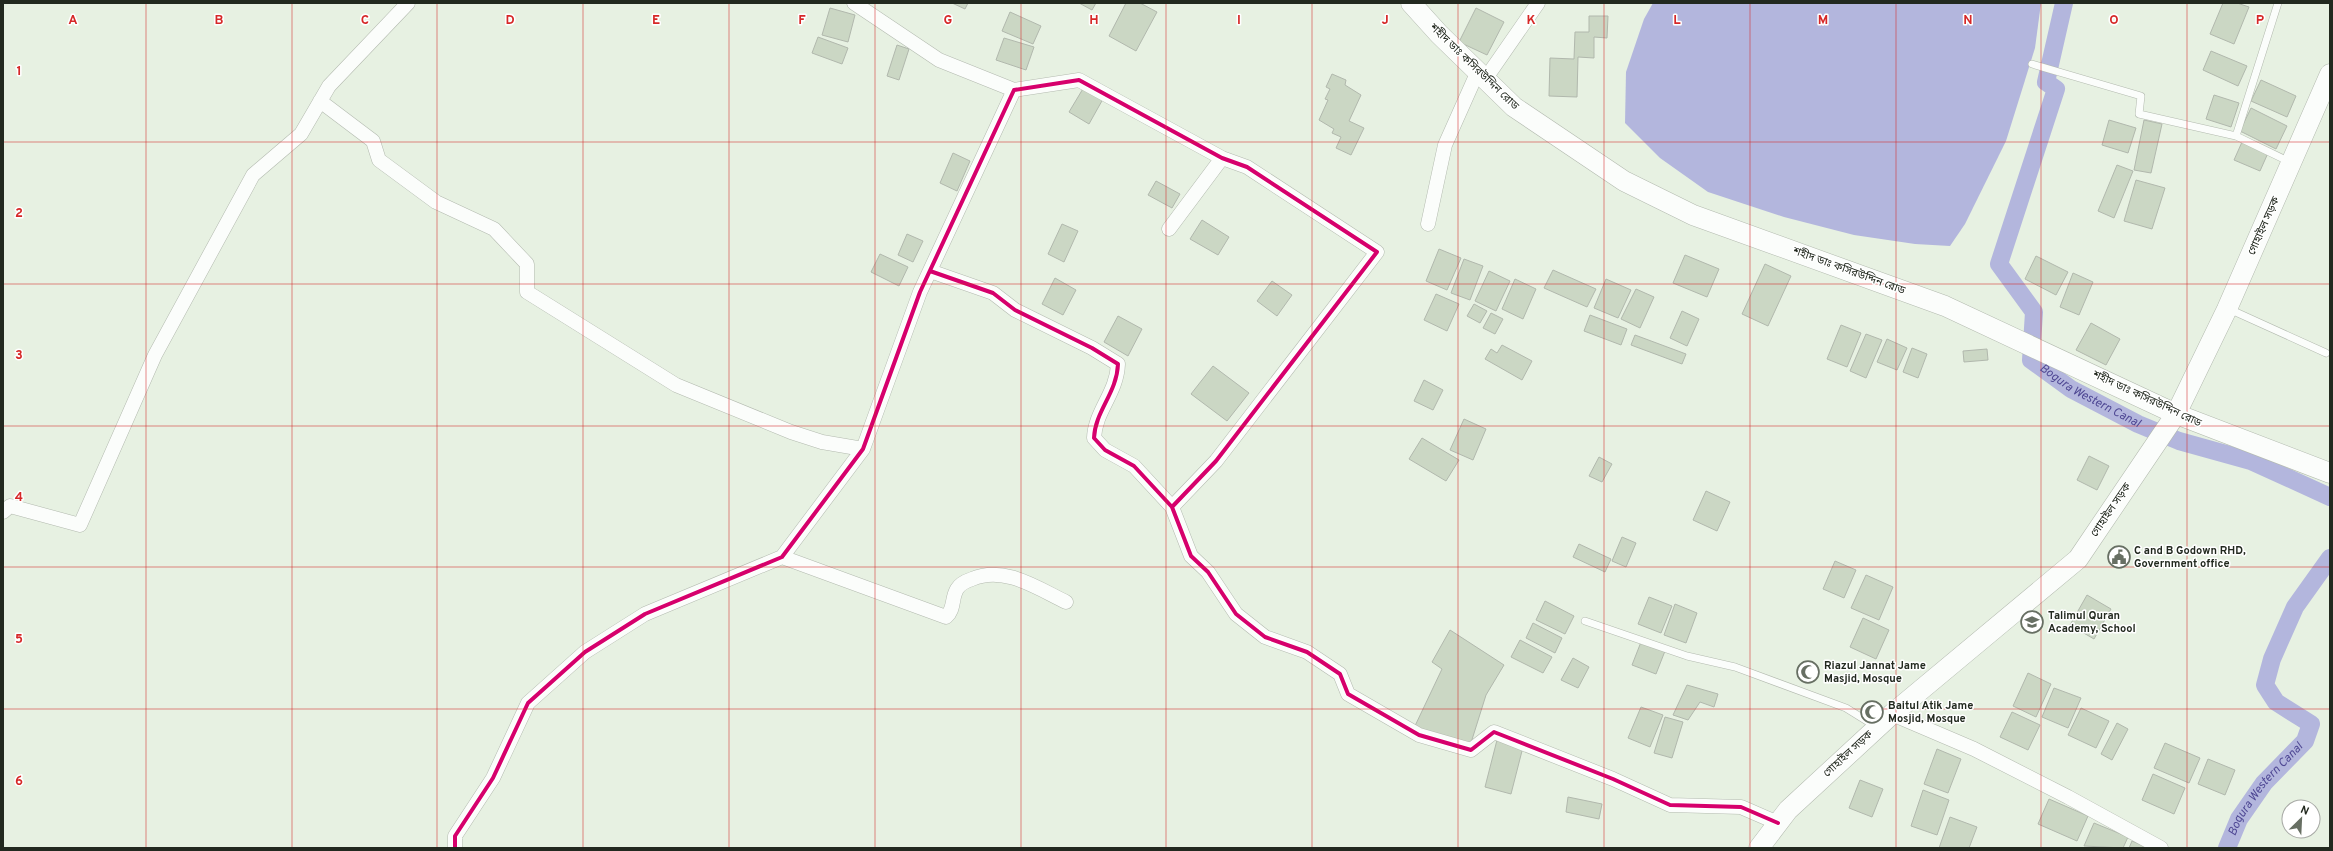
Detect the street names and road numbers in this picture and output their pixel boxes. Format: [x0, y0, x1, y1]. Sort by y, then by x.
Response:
street label: শহীদ ডাঃ কসিরউদ্দিন রোড [1426, 20, 1522, 113]
street label: গোহাইল সড়ক [2245, 195, 2283, 257]
street label: শহীদ ডাঃ কসিরউদ্দিন রোড [1790, 244, 1907, 298]
street label: শহীদ ডাঃ কসিরউদ্দিন রোড [2089, 367, 2204, 430]
street label: গোহাইল সড়ক [2088, 480, 2134, 540]
street label: গোহাইল সড়ক [1820, 728, 1876, 780]

